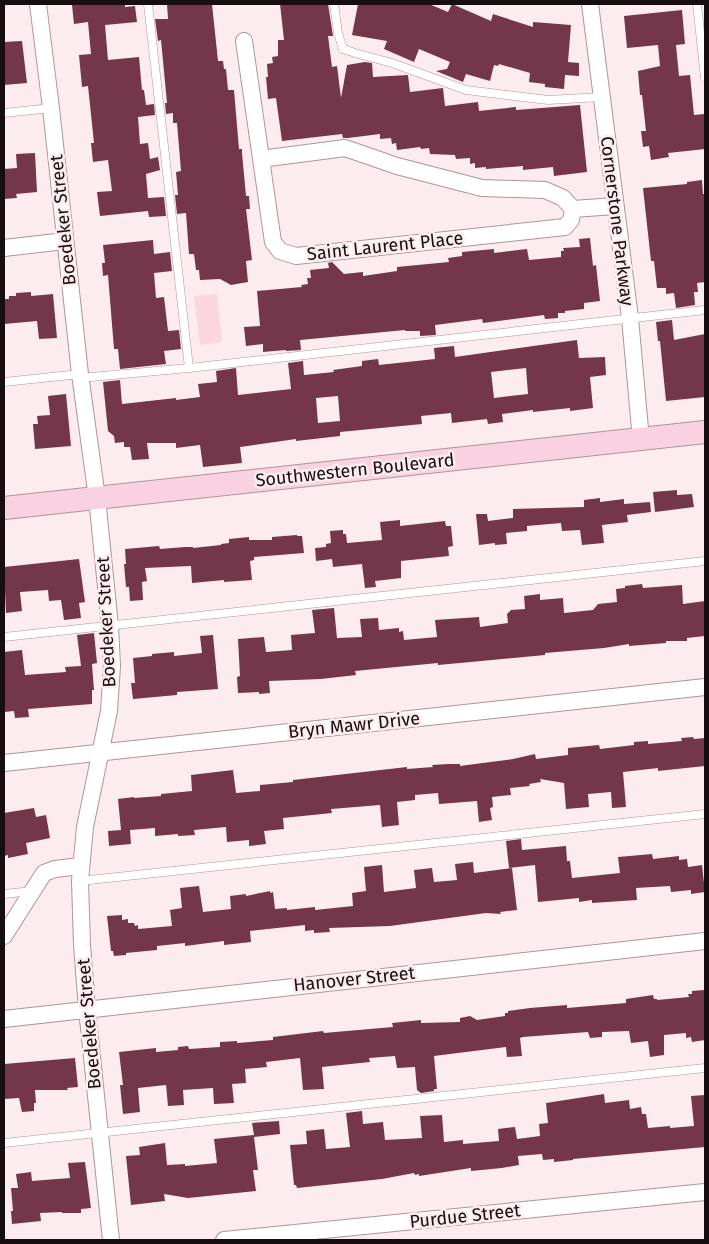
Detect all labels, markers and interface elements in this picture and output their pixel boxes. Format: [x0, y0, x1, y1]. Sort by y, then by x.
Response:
street label: Cornerstone Parkway [596, 135, 638, 307]
street label: Boedeker Street [45, 153, 81, 286]
street label: Saint Laurent Place [306, 227, 464, 265]
street label: Southwestern Boulevard [255, 449, 455, 491]
street label: Boedeker Street [92, 555, 120, 688]
street label: Bryn Mawr Drive [287, 707, 421, 743]
street label: Boedeker Street [72, 957, 106, 1090]
street label: Hanover Street [292, 962, 416, 996]
street label: Purdue Street [408, 1199, 522, 1233]

